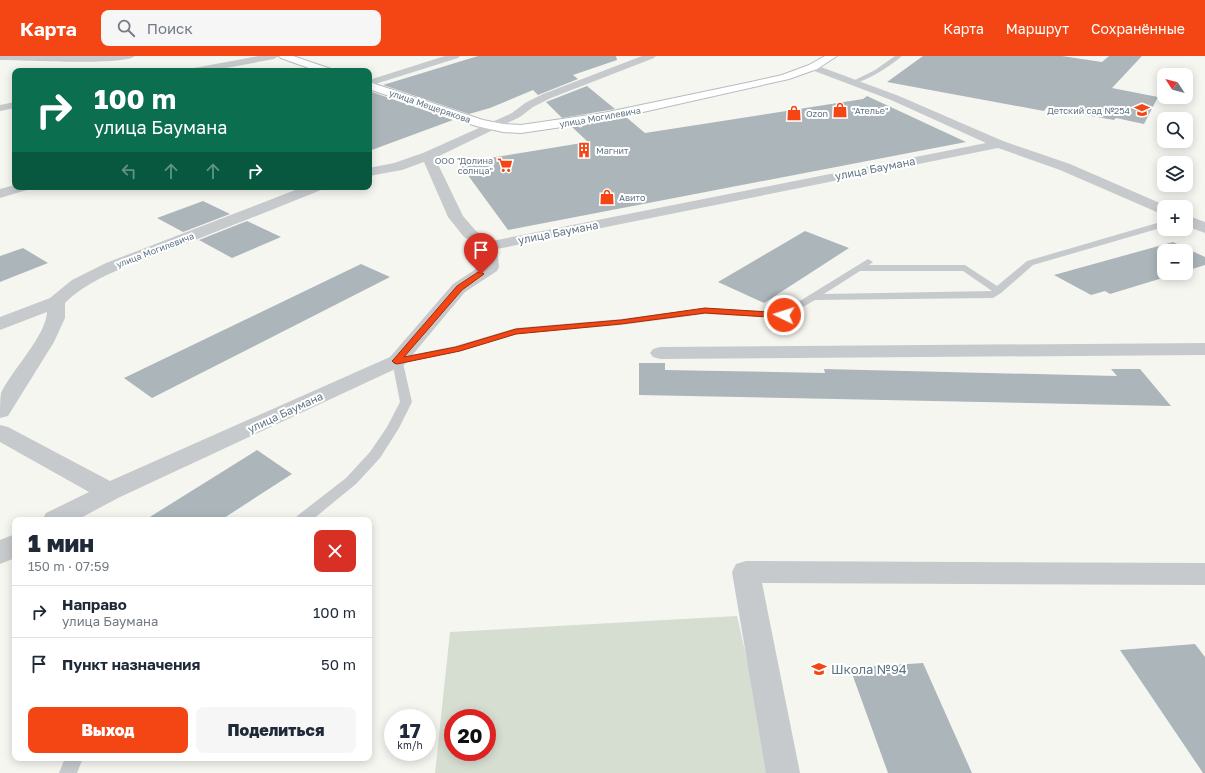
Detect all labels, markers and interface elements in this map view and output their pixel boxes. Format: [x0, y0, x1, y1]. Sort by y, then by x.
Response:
search box [101, 10, 381, 46]
text: Карта [20, 17, 77, 40]
icon: search [115, 17, 137, 39]
text: Поиск [147, 19, 193, 37]
text: Карта [943, 20, 984, 37]
text: Маршрут [1006, 20, 1069, 37]
text: Сохранённые [1091, 20, 1185, 37]
north arrow [1157, 68, 1193, 104]
map controls [1157, 68, 1193, 280]
text: 100 m [94, 82, 176, 115]
icon: right [28, 84, 80, 136]
street label: улица Мещерякова [388, 87, 472, 125]
shop icon: "Ателье" [831, 101, 849, 119]
school or university icon: Детский сад №254 [1133, 101, 1151, 119]
street label: улица Могилевича [558, 104, 642, 130]
shop icon: Ozon [785, 104, 803, 122]
place label: "Ателье" [852, 105, 888, 116]
place label: Детский сад №254 [1047, 105, 1131, 116]
place label: Ozon [806, 108, 828, 119]
button: search [1157, 112, 1193, 148]
text: улица Баумана [94, 116, 227, 138]
building icon: Магнит [575, 141, 593, 159]
place label: Магнит [596, 145, 629, 156]
street label: улица Баумана [834, 154, 916, 182]
place label: ООО "Долина солнца" [435, 155, 493, 176]
supermarket icon: ООО "Долина солнца" [496, 156, 514, 174]
button: layers [1157, 156, 1193, 192]
icon: left [118, 160, 140, 182]
icon: ahead [160, 160, 182, 182]
icon: ahead [202, 160, 224, 182]
icon: right [244, 160, 266, 182]
shop icon: Авито [598, 188, 616, 206]
place label: Авито [619, 192, 645, 203]
button: + [1157, 200, 1193, 236]
street label: улица Баумана [517, 218, 599, 246]
street label: улица Могилевича [115, 230, 195, 270]
pin [464, 233, 498, 274]
icon: arrive [470, 239, 492, 261]
button: − [1157, 244, 1193, 280]
position arrow [763, 294, 805, 336]
street label: улица Баумана [245, 389, 325, 435]
text: 1 мин [28, 528, 94, 557]
button: close [314, 530, 356, 572]
text: 150 m · 07:59 [28, 558, 109, 574]
text: Направо [62, 595, 127, 613]
icon: right [28, 601, 50, 623]
text: 100 m [313, 603, 356, 621]
text: улица Баумана [62, 613, 158, 629]
icon: arrive [28, 653, 50, 675]
text: Пункт назначения [62, 655, 200, 673]
text: 50 m [321, 655, 356, 673]
school or university icon: Школа №94 [810, 660, 828, 678]
place label: Школа №94 [831, 661, 907, 677]
button: Выход [28, 707, 188, 753]
button: Поделиться [196, 707, 356, 753]
speed limit sign: 20 [444, 709, 496, 761]
text: 17 [399, 718, 421, 742]
text: km/h [397, 739, 423, 751]

